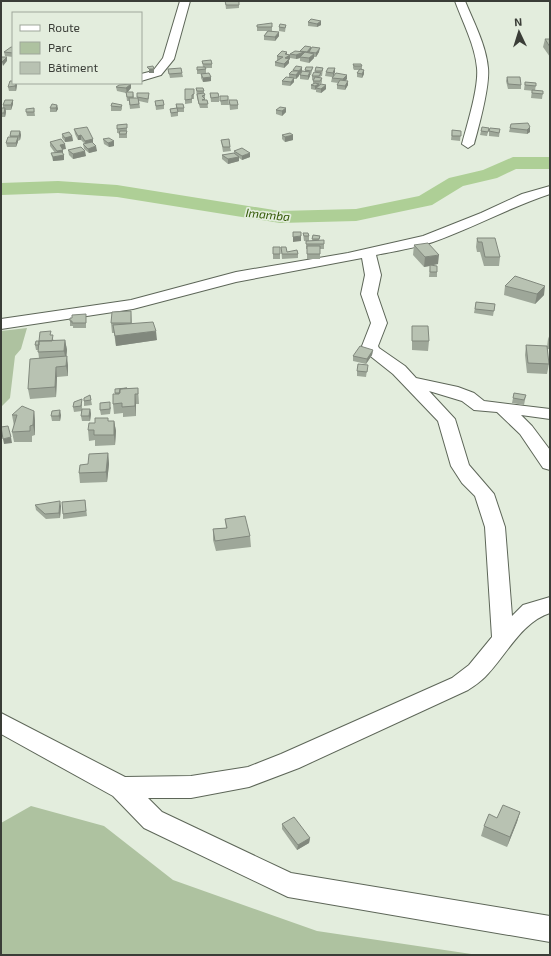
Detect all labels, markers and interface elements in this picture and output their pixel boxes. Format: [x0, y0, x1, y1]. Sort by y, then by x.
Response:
legend [12, 12, 142, 84]
north arrow [499, 12, 539, 52]
text: N [514, 15, 523, 28]
text: Route [48, 20, 80, 34]
text: Parc [48, 40, 72, 54]
text: Bâtiment [48, 60, 99, 74]
water label: Imamba [245, 205, 291, 223]

